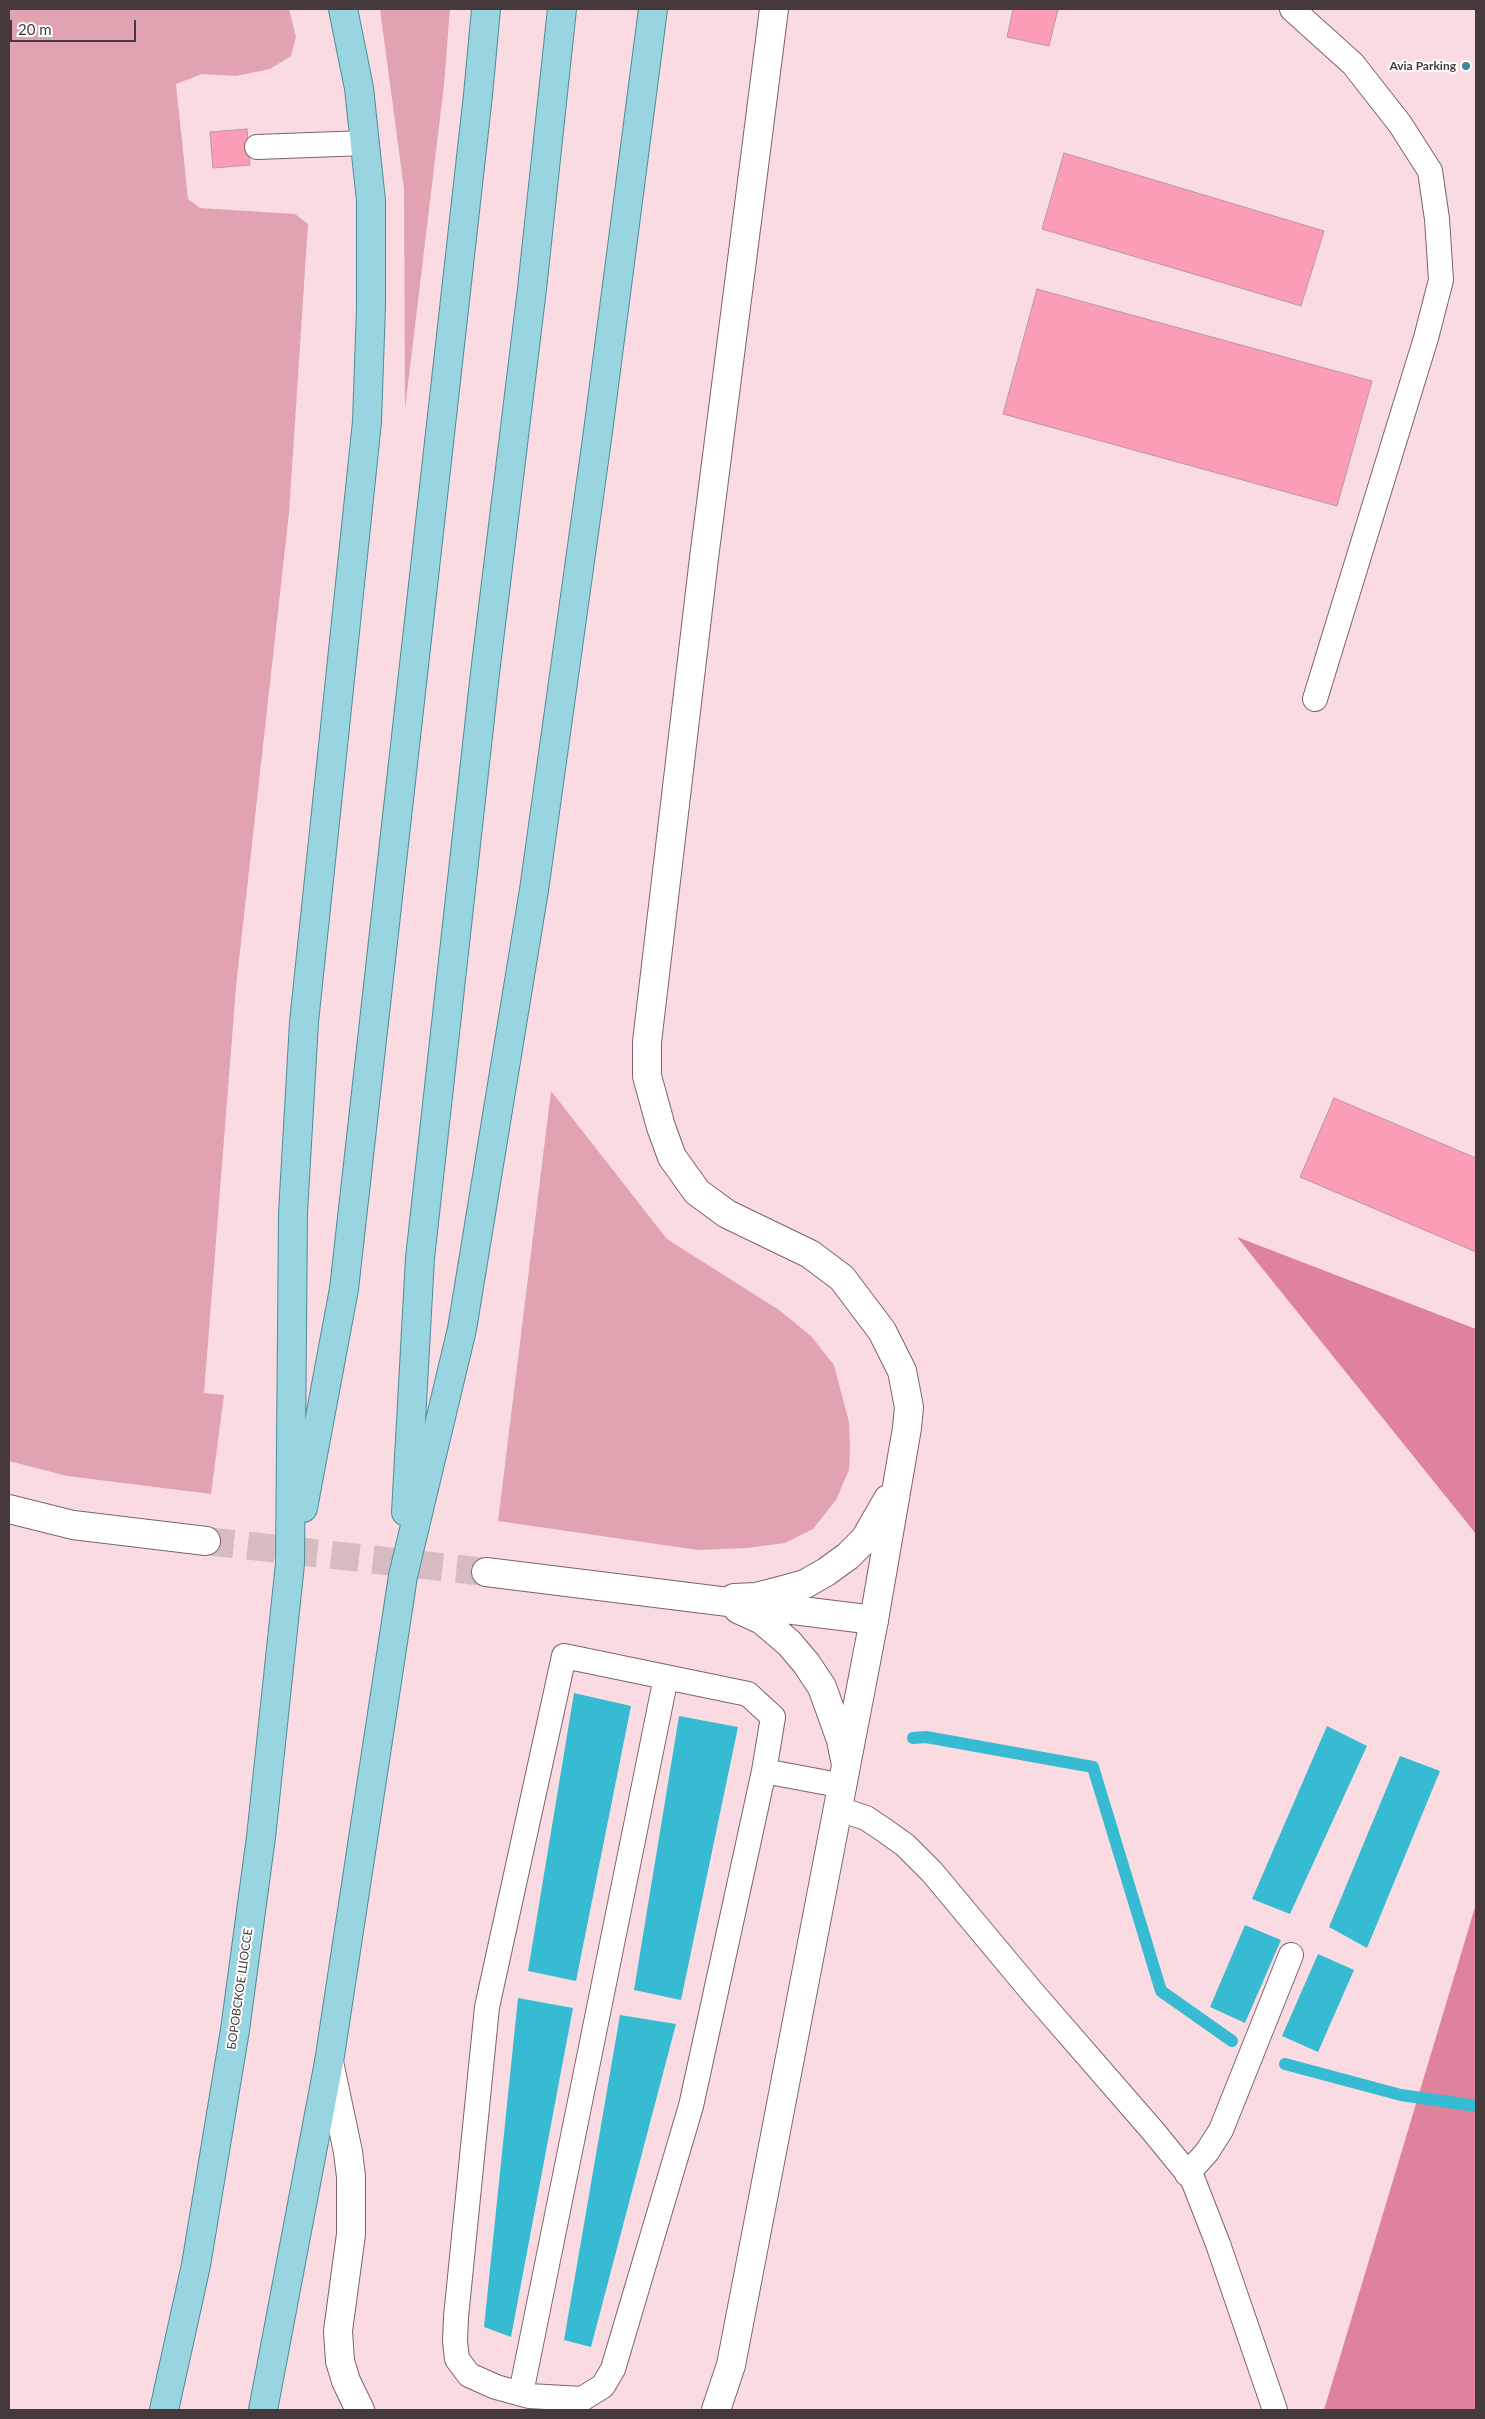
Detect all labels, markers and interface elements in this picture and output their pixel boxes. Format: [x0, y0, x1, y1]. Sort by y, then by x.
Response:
scale bar [12, 10, 139, 42]
text: 20 m [18, 20, 52, 38]
place label: Avia Parking [1389, 59, 1456, 73]
marker: Avia Parking [1460, 60, 1472, 72]
street label: БОРОВСКОЕ ШОССЕ [224, 1927, 256, 2051]

